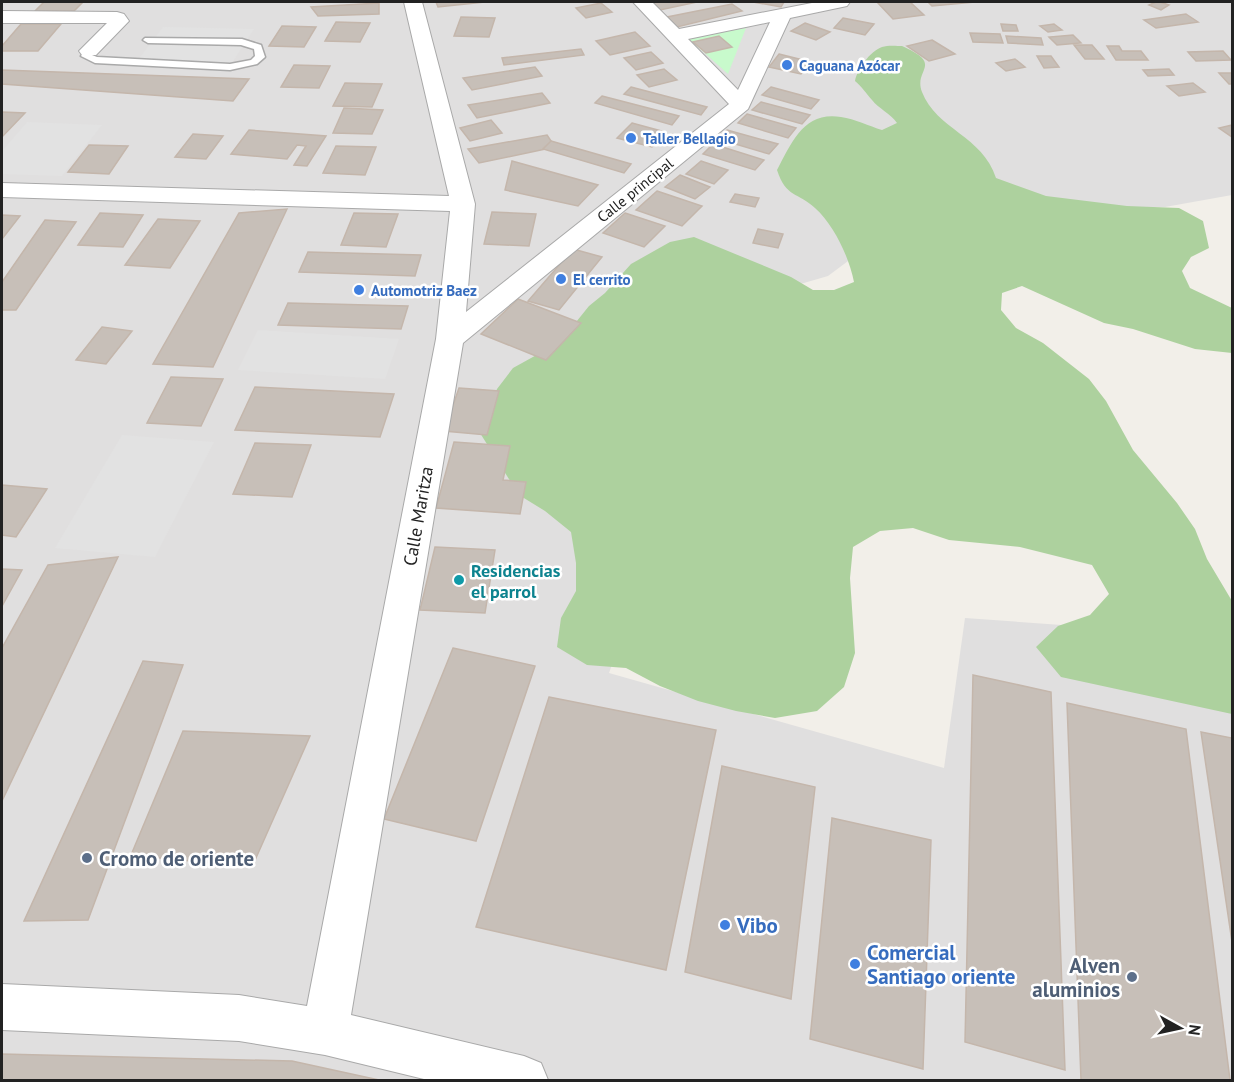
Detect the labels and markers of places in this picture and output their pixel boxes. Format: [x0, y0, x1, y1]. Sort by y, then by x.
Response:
place label: Caguana Azócar [799, 56, 901, 75]
marker: Caguana Azócar [780, 58, 794, 72]
place label: Taller Bellagio [643, 129, 736, 148]
marker: Taller Bellagio [624, 131, 638, 145]
place label: El cerrito [573, 270, 631, 289]
marker: El cerrito [554, 272, 568, 286]
place label: Automotriz Baez [371, 281, 477, 300]
marker: Automotriz Baez [352, 283, 366, 297]
place label: Residencias el parrol [471, 559, 561, 603]
marker: Residencias el parrol [452, 573, 466, 587]
place label: Cromo de oriente [99, 845, 254, 872]
marker: Cromo de oriente [80, 851, 94, 865]
place label: Vibo [736, 912, 778, 939]
marker: Vibo [718, 918, 732, 932]
place label: Comercial Santiago oriente [867, 939, 1016, 990]
place label: Alven aluminios [1032, 952, 1120, 1003]
marker: Comercial Santiago oriente [848, 957, 862, 971]
marker: Alven aluminios [1125, 970, 1139, 984]

